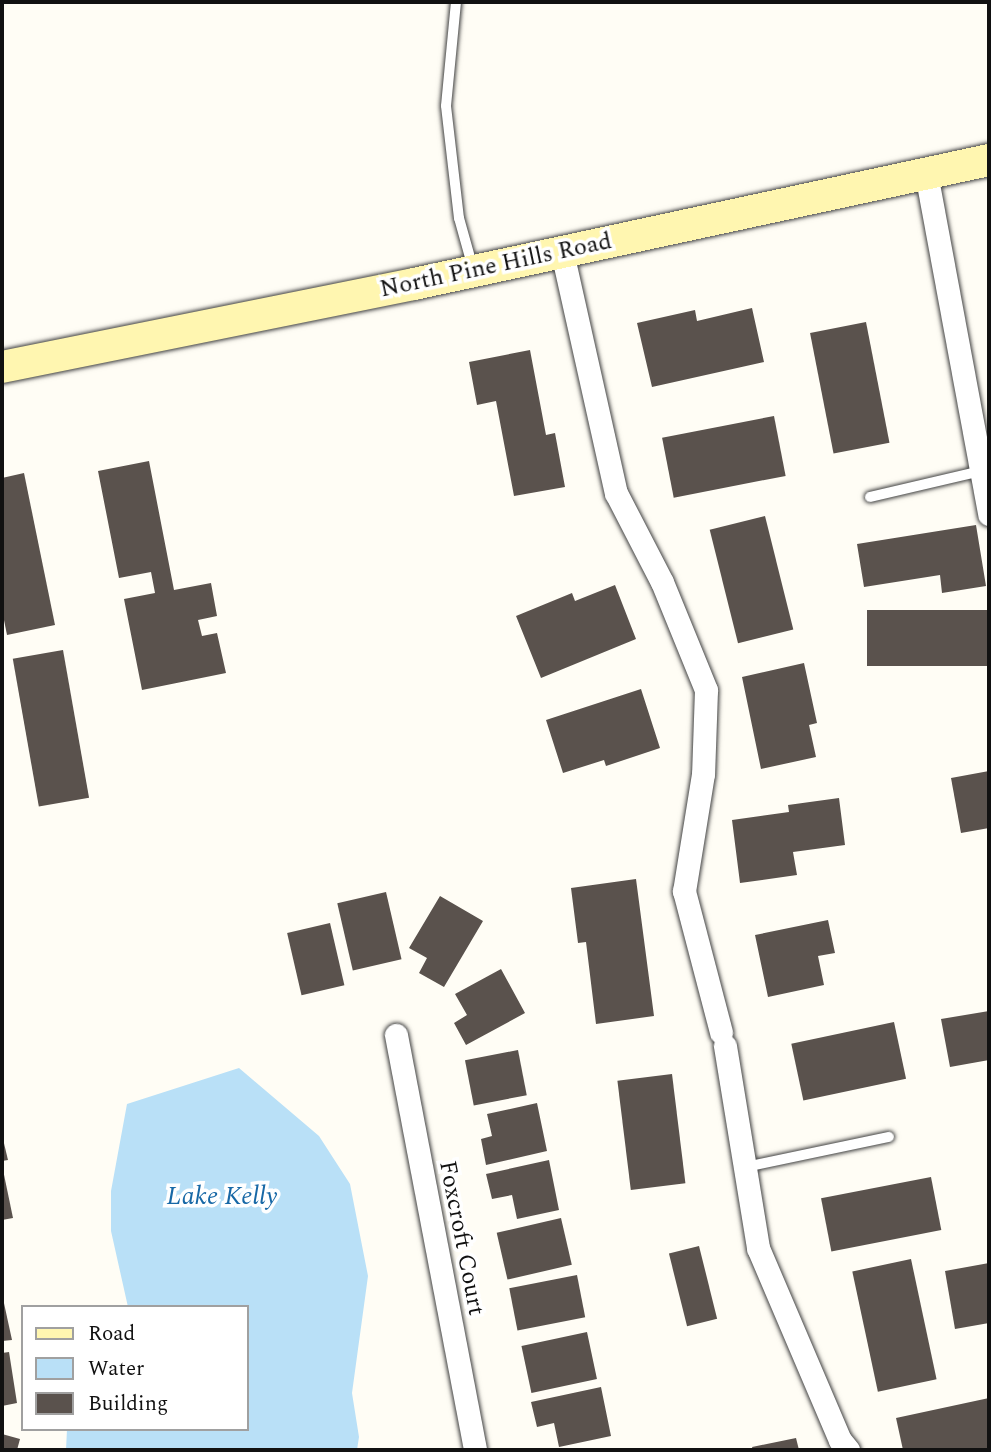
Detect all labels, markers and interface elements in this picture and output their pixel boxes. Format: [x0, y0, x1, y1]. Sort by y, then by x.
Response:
street label: North Pine Hills Road [378, 227, 614, 305]
street label: Foxcroft Court [432, 1158, 490, 1318]
water label: Lake Kelly [167, 1181, 277, 1213]
legend [21, 1305, 248, 1431]
text: Road [88, 1318, 135, 1350]
text: Water [88, 1353, 144, 1385]
text: Building [88, 1388, 168, 1420]

